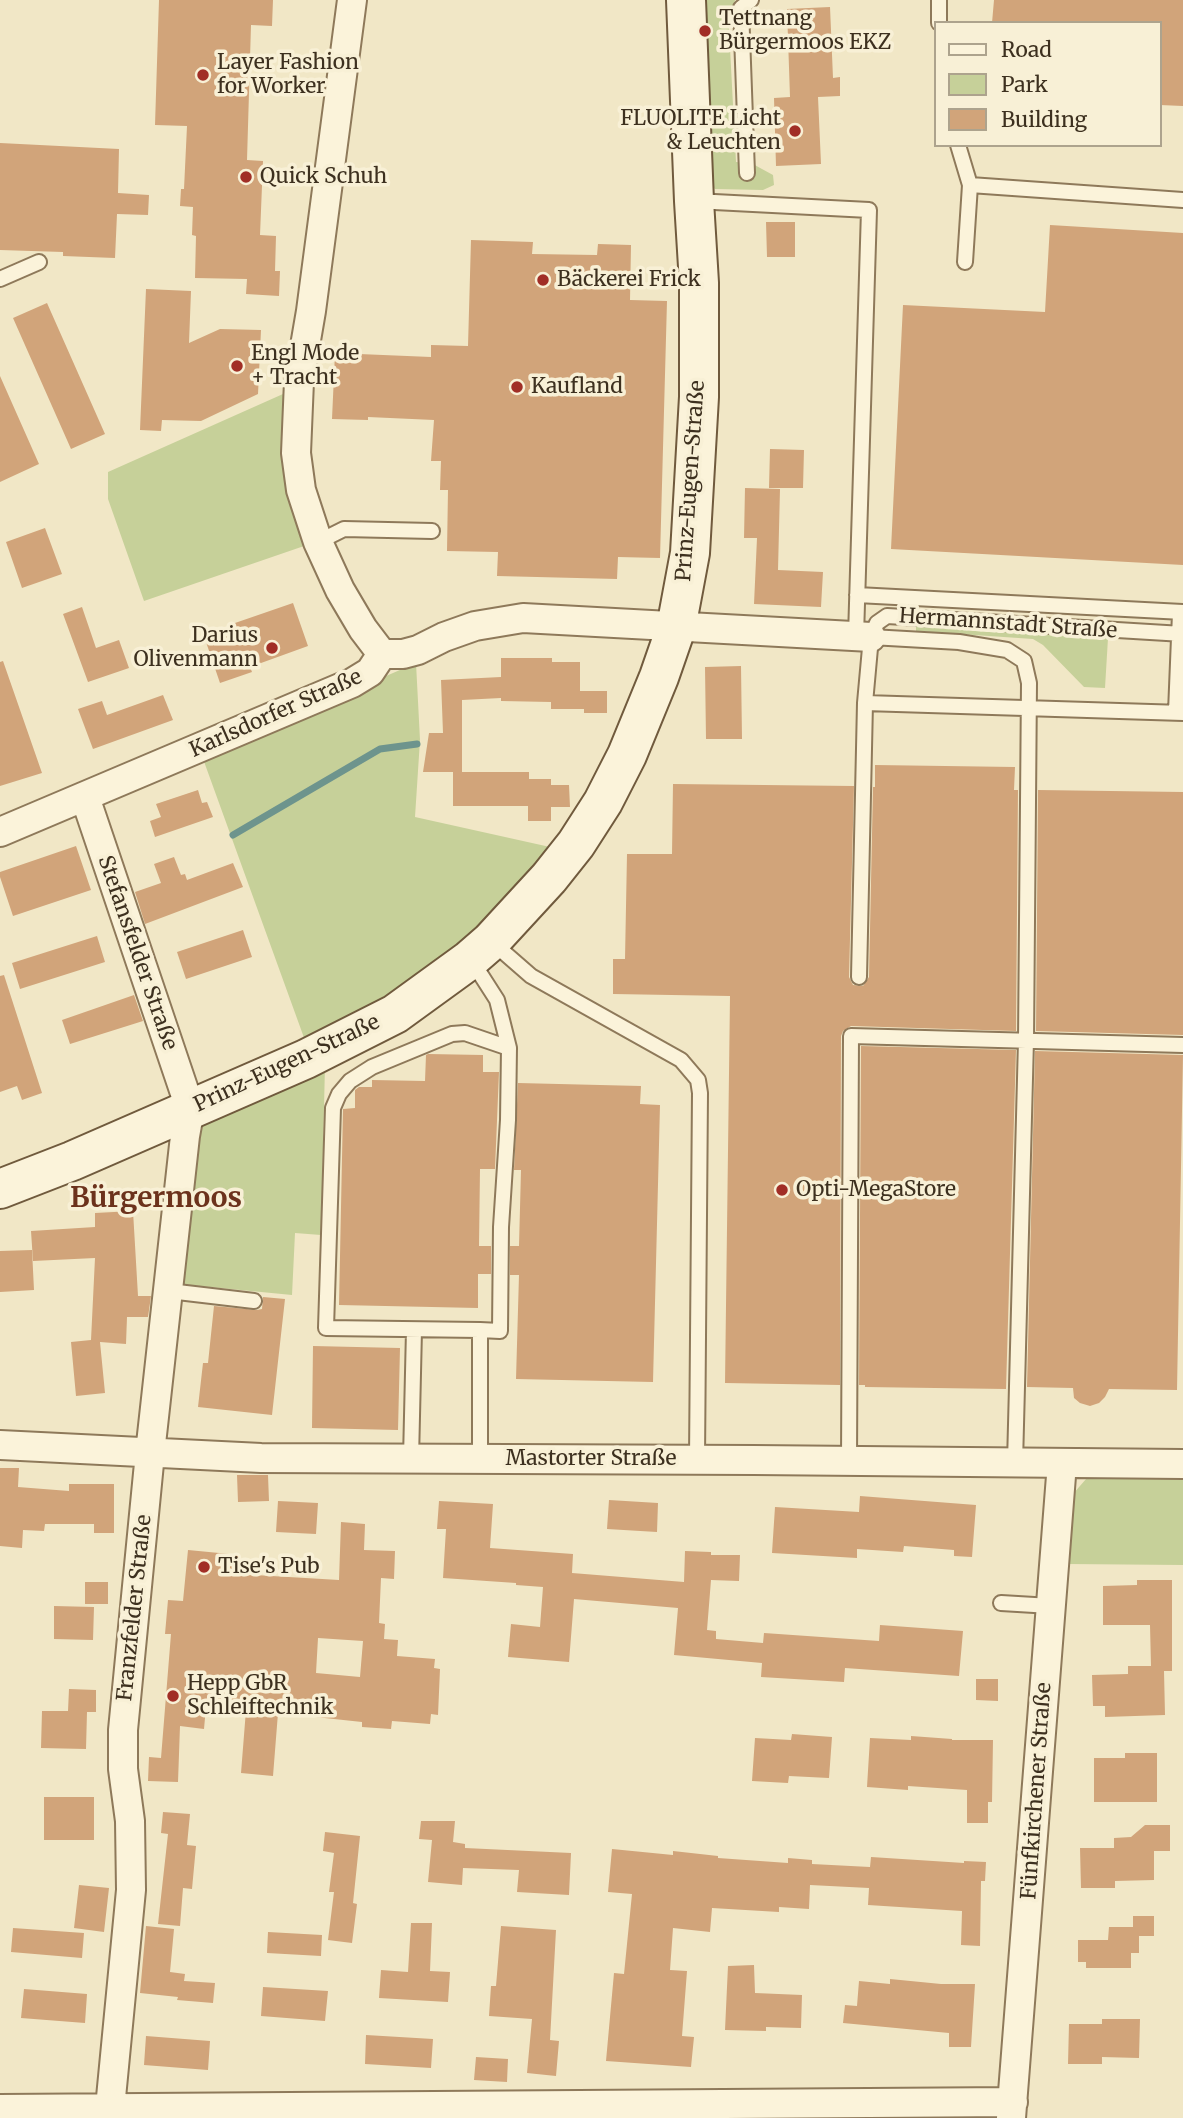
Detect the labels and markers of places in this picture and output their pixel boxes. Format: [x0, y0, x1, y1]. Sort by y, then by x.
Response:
place label: Tettnang Bürgermoos EKZ [719, 6, 891, 56]
marker: Tettnang Bürgermoos EKZ [697, 23, 713, 39]
place label: Layer Fashion for Worker [217, 50, 359, 100]
marker: Layer Fashion for Worker [195, 67, 211, 83]
place label: FLUOLITE Licht & Leuchten [620, 106, 781, 156]
marker: FLUOLITE Licht & Leuchten [787, 123, 803, 139]
place label: Quick Schuh [260, 164, 387, 190]
marker: Quick Schuh [238, 169, 254, 185]
place label: Bäckerei Frick [557, 267, 701, 293]
marker: Bäckerei Frick [535, 272, 551, 288]
place label: Engl Mode + Tracht [251, 341, 359, 391]
marker: Engl Mode + Tracht [229, 358, 245, 374]
place label: Kaufland [531, 374, 623, 400]
marker: Kaufland [509, 379, 525, 395]
place label: Darius Olivenmann [134, 623, 258, 673]
marker: Darius Olivenmann [264, 640, 280, 656]
place label: Opti-MegaStore [796, 1177, 956, 1203]
marker: Opti-MegaStore [774, 1182, 790, 1198]
place label: Tise's Pub [218, 1554, 320, 1580]
marker: Tise's Pub [196, 1559, 212, 1575]
place label: Hepp GbR Schleiftechnik [187, 1671, 333, 1721]
marker: Hepp GbR Schleiftechnik [165, 1688, 181, 1704]

